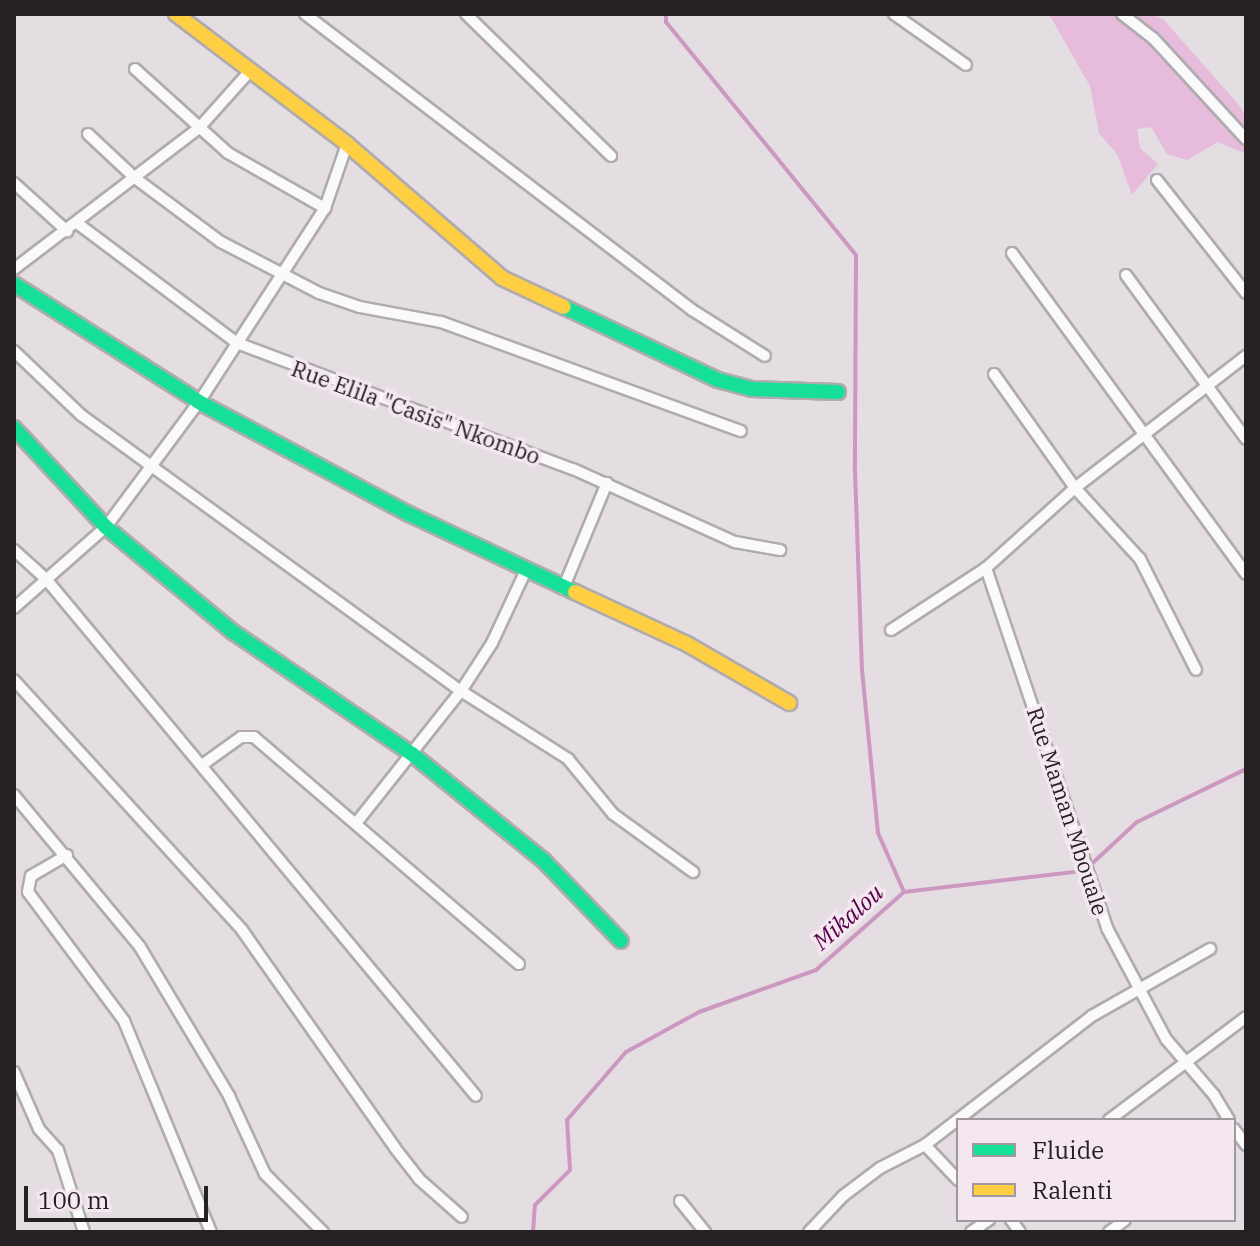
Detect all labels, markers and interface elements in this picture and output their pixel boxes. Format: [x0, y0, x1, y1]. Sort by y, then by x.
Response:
street label: Rue Elila "Casis" Nkombo [288, 355, 544, 469]
street label: Rue Maman Mbouale [1022, 703, 1114, 919]
water label: Mikalou [807, 878, 889, 956]
legend [956, 1118, 1236, 1222]
text: Fluide [1032, 1134, 1104, 1166]
scale bar [28, 1170, 212, 1220]
text: Ralenti [1032, 1174, 1113, 1206]
text: 100 m [38, 1184, 110, 1216]

